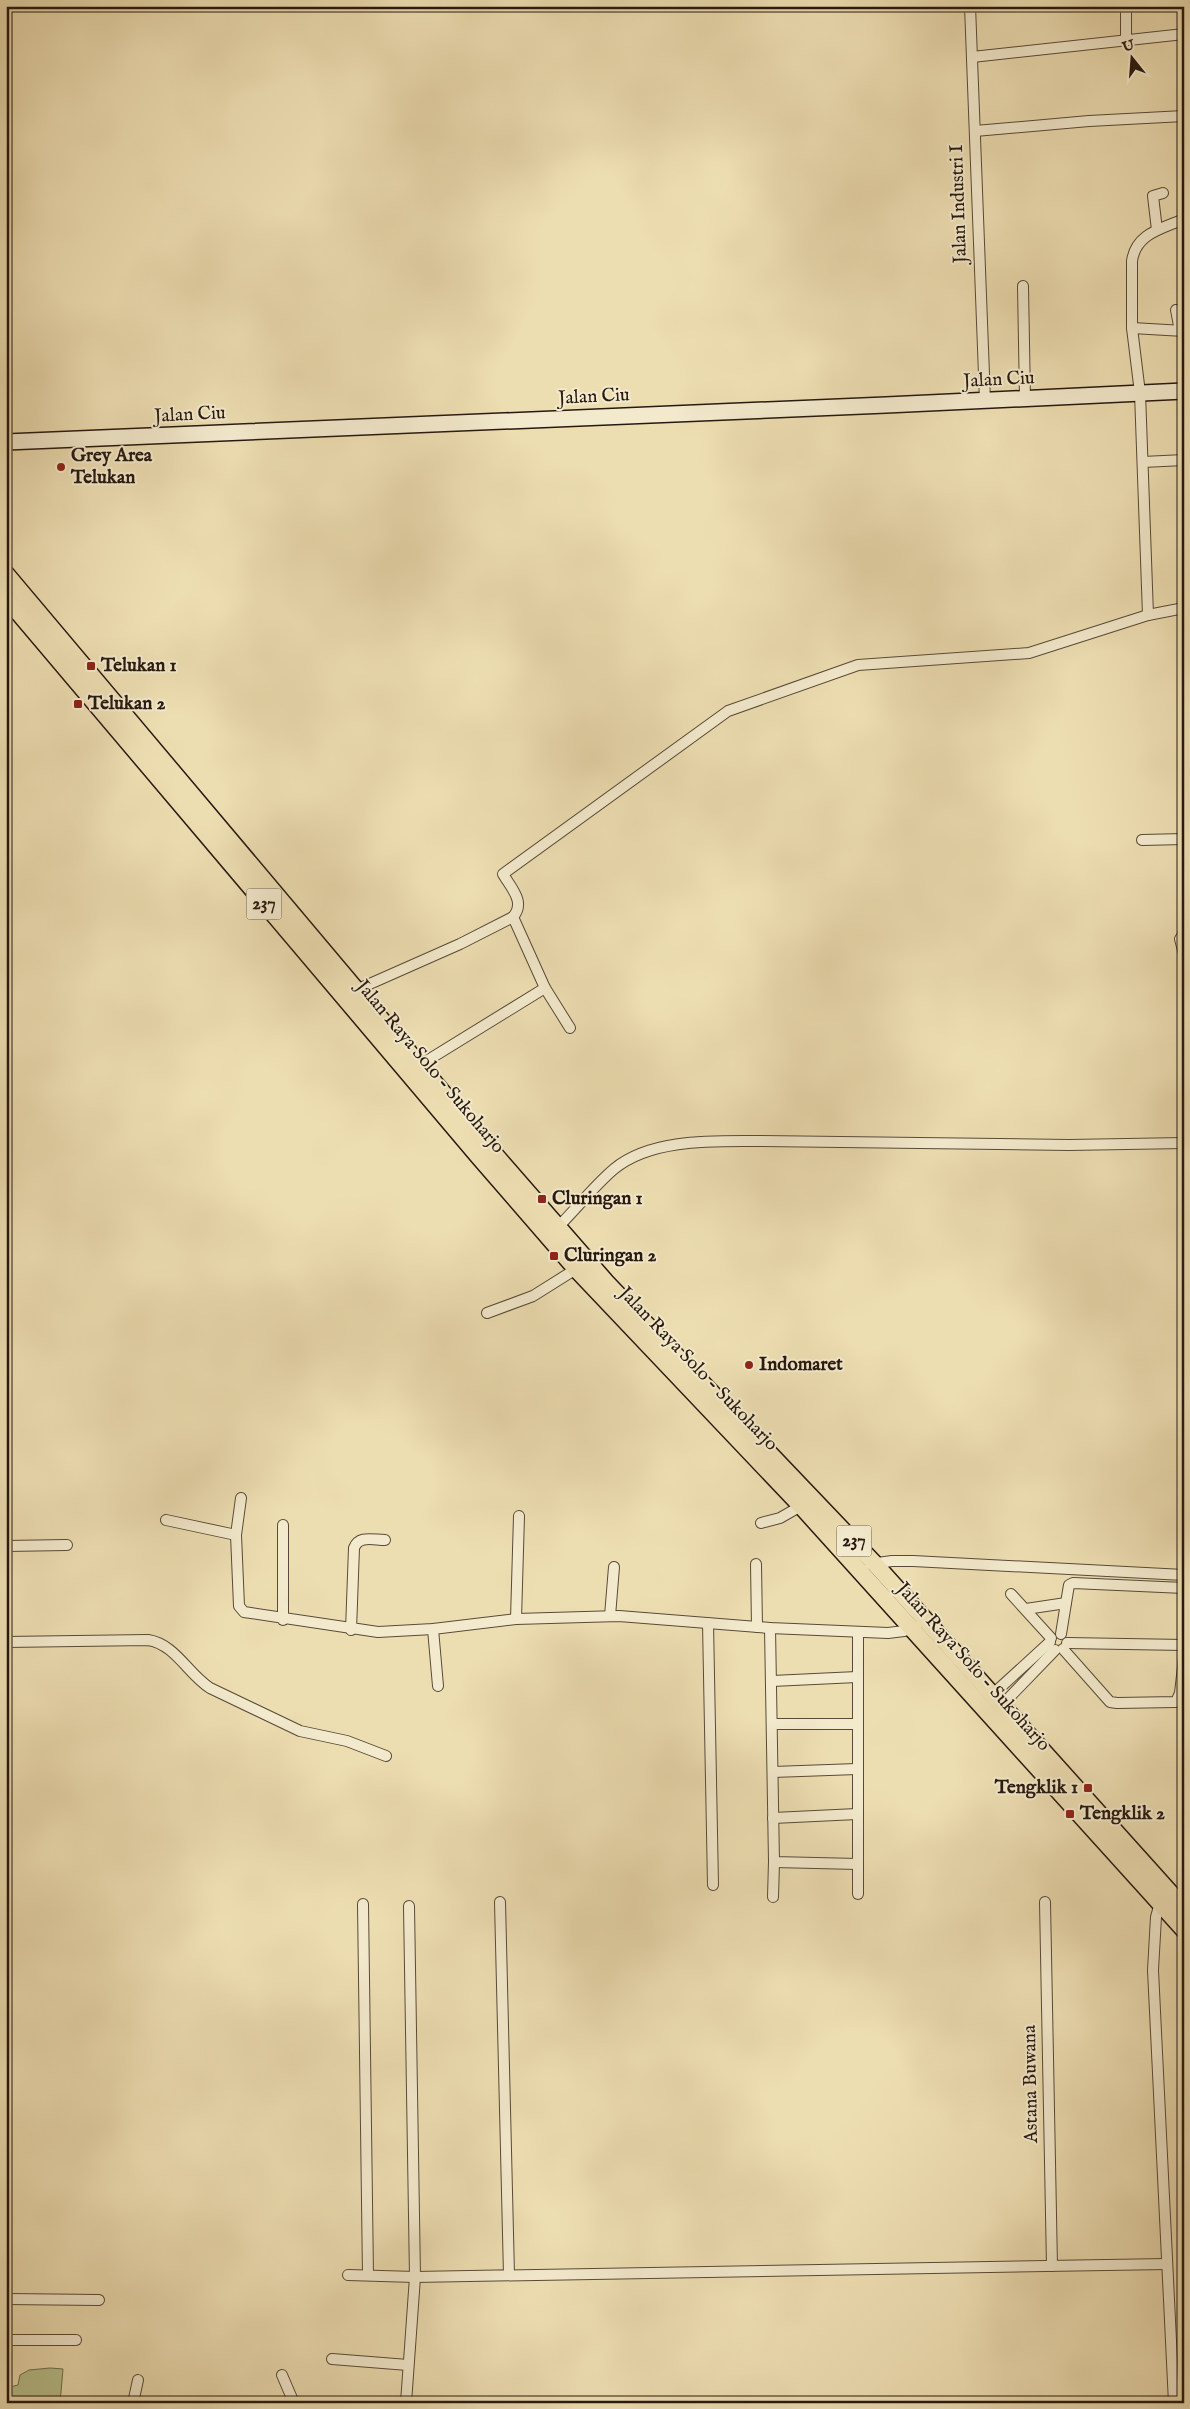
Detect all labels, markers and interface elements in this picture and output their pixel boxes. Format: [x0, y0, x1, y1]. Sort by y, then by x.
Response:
north arrow [1108, 32, 1158, 82]
text: U [1119, 36, 1138, 57]
street label: Jalan Industri I [945, 144, 973, 266]
street label: Jalan Ciu [961, 366, 1035, 394]
street label: Jalan Ciu [556, 383, 630, 411]
street label: Jalan Ciu [152, 401, 226, 429]
place label: Grey Area Telukan [70, 444, 153, 490]
marker: Grey Area Telukan [55, 461, 67, 473]
place label: Telukan 1 [100, 654, 177, 678]
marker: Telukan 1 [85, 660, 97, 672]
place label: Telukan 2 [87, 692, 166, 716]
marker: Telukan 2 [72, 698, 84, 710]
road number: 237 [246, 889, 282, 920]
street label: Jalan Raya Solo - Sukoharjo [349, 974, 510, 1159]
place label: Cluringan 1 [552, 1187, 643, 1211]
marker: Cluringan 1 [536, 1193, 548, 1205]
place label: Cluringan 2 [564, 1244, 657, 1268]
marker: Cluringan 2 [548, 1250, 560, 1262]
street label: Jalan Raya Solo - Sukoharjo [612, 1280, 783, 1456]
place label: Indomaret [759, 1353, 843, 1377]
marker: Indomaret [743, 1359, 755, 1371]
road number: 237 [836, 1525, 872, 1556]
street label: Jalan Raya Solo - Sukoharjo [889, 1576, 1055, 1756]
place label: Tengklik 1 [994, 1776, 1078, 1800]
marker: Tengklik 1 [1082, 1782, 1094, 1794]
place label: Tengklik 2 [1079, 1802, 1165, 1826]
marker: Tengklik 2 [1064, 1808, 1076, 1820]
street label: Astana Buwana [1018, 2024, 1044, 2144]

